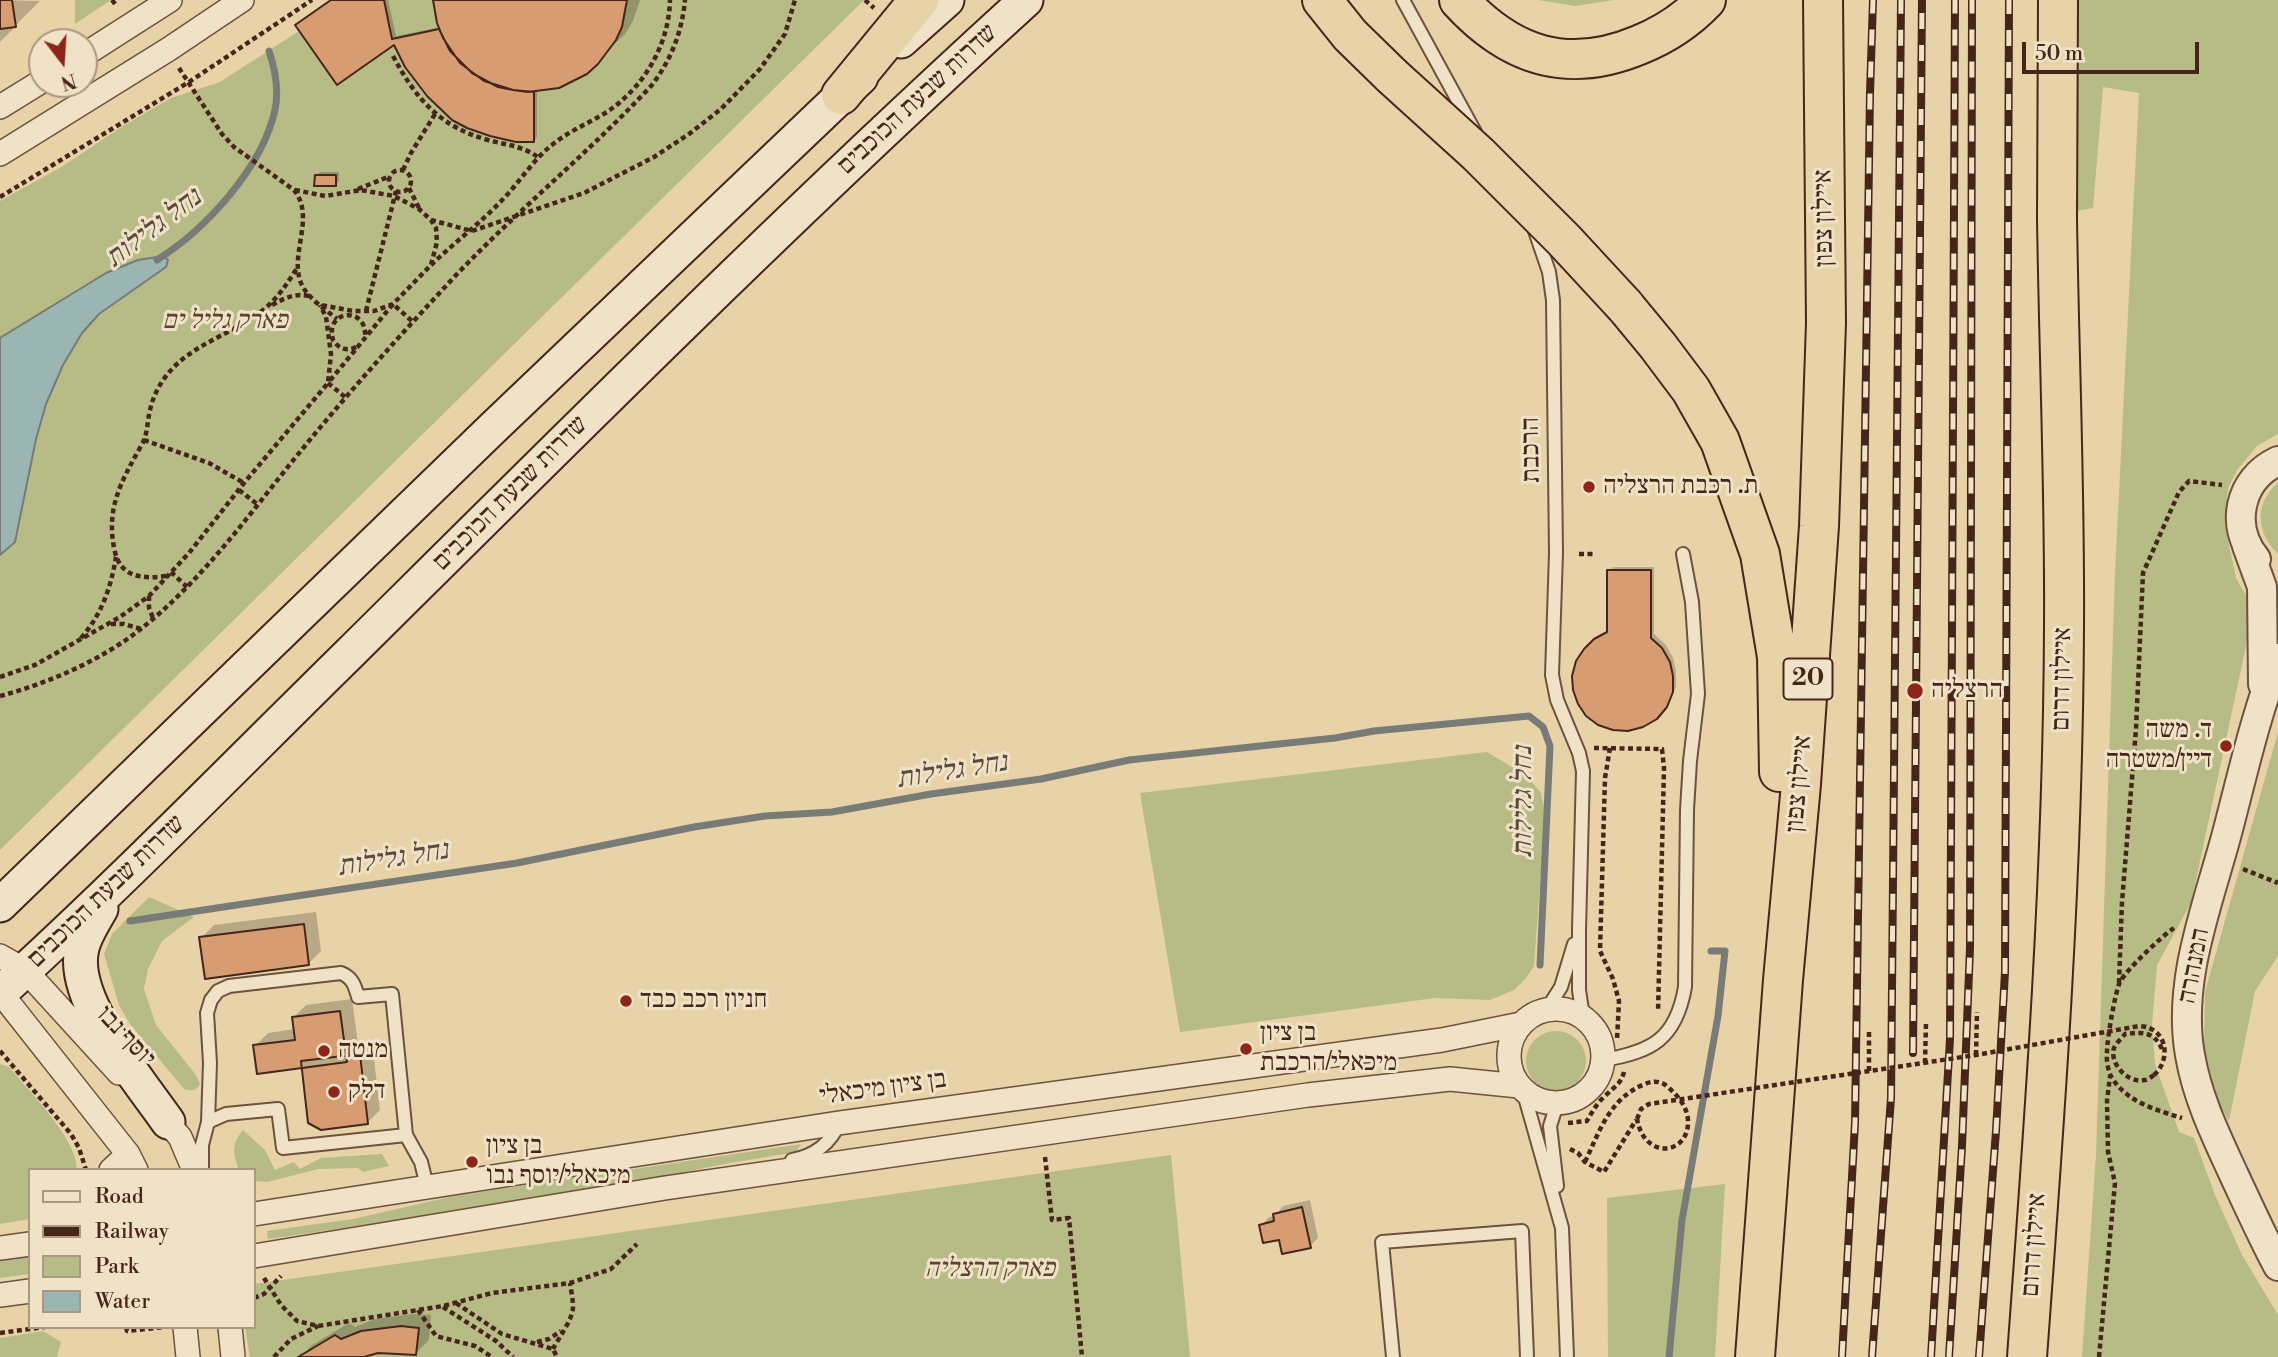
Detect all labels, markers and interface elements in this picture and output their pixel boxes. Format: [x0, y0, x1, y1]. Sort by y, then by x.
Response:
street label: שדרות שבעת הכוכבים [832, 18, 1004, 182]
north arrow [28, 28, 98, 98]
scale bar [2026, 28, 2203, 72]
text: 50 m [2035, 41, 2083, 67]
text: N [58, 67, 79, 95]
street label: איילון צפון [1809, 169, 1841, 267]
water label: נחל גלילות [99, 182, 209, 276]
park label: פארק גליל ים [162, 306, 288, 338]
street label: שדרות שבעת הכוכבים [427, 410, 595, 578]
street label: הרכבת [1516, 417, 1548, 483]
place label: ת. רכבת הרצליה [1603, 471, 1758, 503]
marker: ת. רכבת הרצליה [1581, 479, 1597, 495]
street label: איילון דרום [2046, 627, 2080, 731]
road number: 20 [1784, 658, 1832, 700]
place label: הרצליה [1931, 675, 2003, 707]
marker: הרצליה [1905, 681, 1925, 701]
place label: ד. משה דיין/משטרה [2105, 715, 2212, 776]
street label: איילון צפון [1780, 734, 1820, 834]
marker: ד. משה דיין/משטרה [2218, 738, 2234, 754]
water label: נחל גלילות [1507, 746, 1541, 858]
water label: נחל גלילות [894, 747, 1010, 797]
street label: שדרות שבעת הכוכבים [22, 809, 192, 975]
water label: נחל גלילות [335, 835, 451, 885]
street label: המנהרה [2172, 926, 2218, 1006]
place label: חניון רכב כבד [640, 985, 768, 1017]
marker: חניון רכב כבד [618, 993, 634, 1009]
street label: יוסף נבו [89, 1000, 161, 1074]
place label: בן ציון מיכאלי/הרכבת [1260, 1018, 1397, 1080]
place label: מנטה [338, 1035, 388, 1067]
marker: בן ציון מיכאלי/הרכבת [1238, 1041, 1254, 1057]
marker: מנטה [316, 1043, 332, 1059]
street label: בן ציון מיכאלי [817, 1065, 949, 1113]
place label: דלק [348, 1076, 385, 1108]
marker: דלק [326, 1084, 342, 1100]
place label: בן ציון מיכאלי/יוסף נבו [486, 1131, 631, 1192]
marker: בן ציון מיכאלי/יוסף נבו [464, 1154, 480, 1170]
legend [28, 1168, 256, 1329]
text: Road [95, 1184, 144, 1210]
street label: איילון דרום [2016, 1192, 2054, 1298]
text: Railway [95, 1219, 169, 1245]
text: Park [95, 1254, 139, 1280]
park label: פארק הרצליה [925, 1254, 1055, 1286]
text: Water [95, 1289, 150, 1315]

